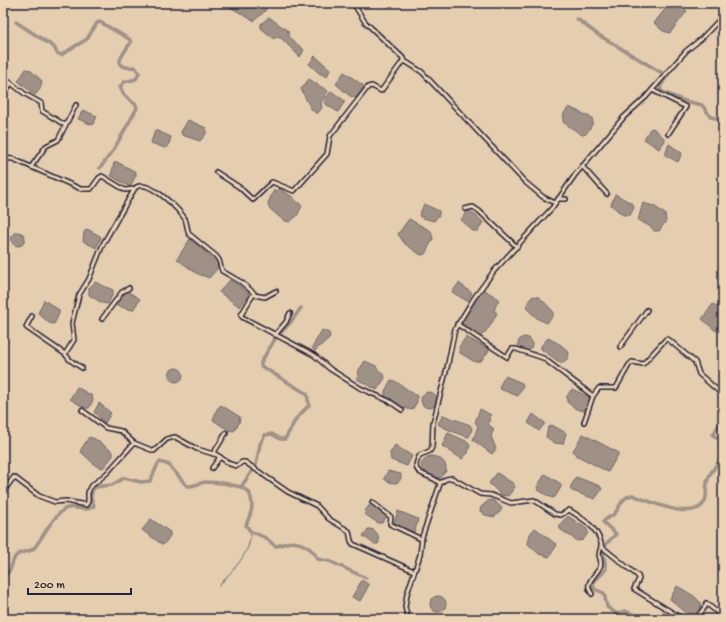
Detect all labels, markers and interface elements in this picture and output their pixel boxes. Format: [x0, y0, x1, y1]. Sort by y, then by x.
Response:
scale bar [28, 570, 131, 596]
text: 200 m [34, 579, 65, 593]

